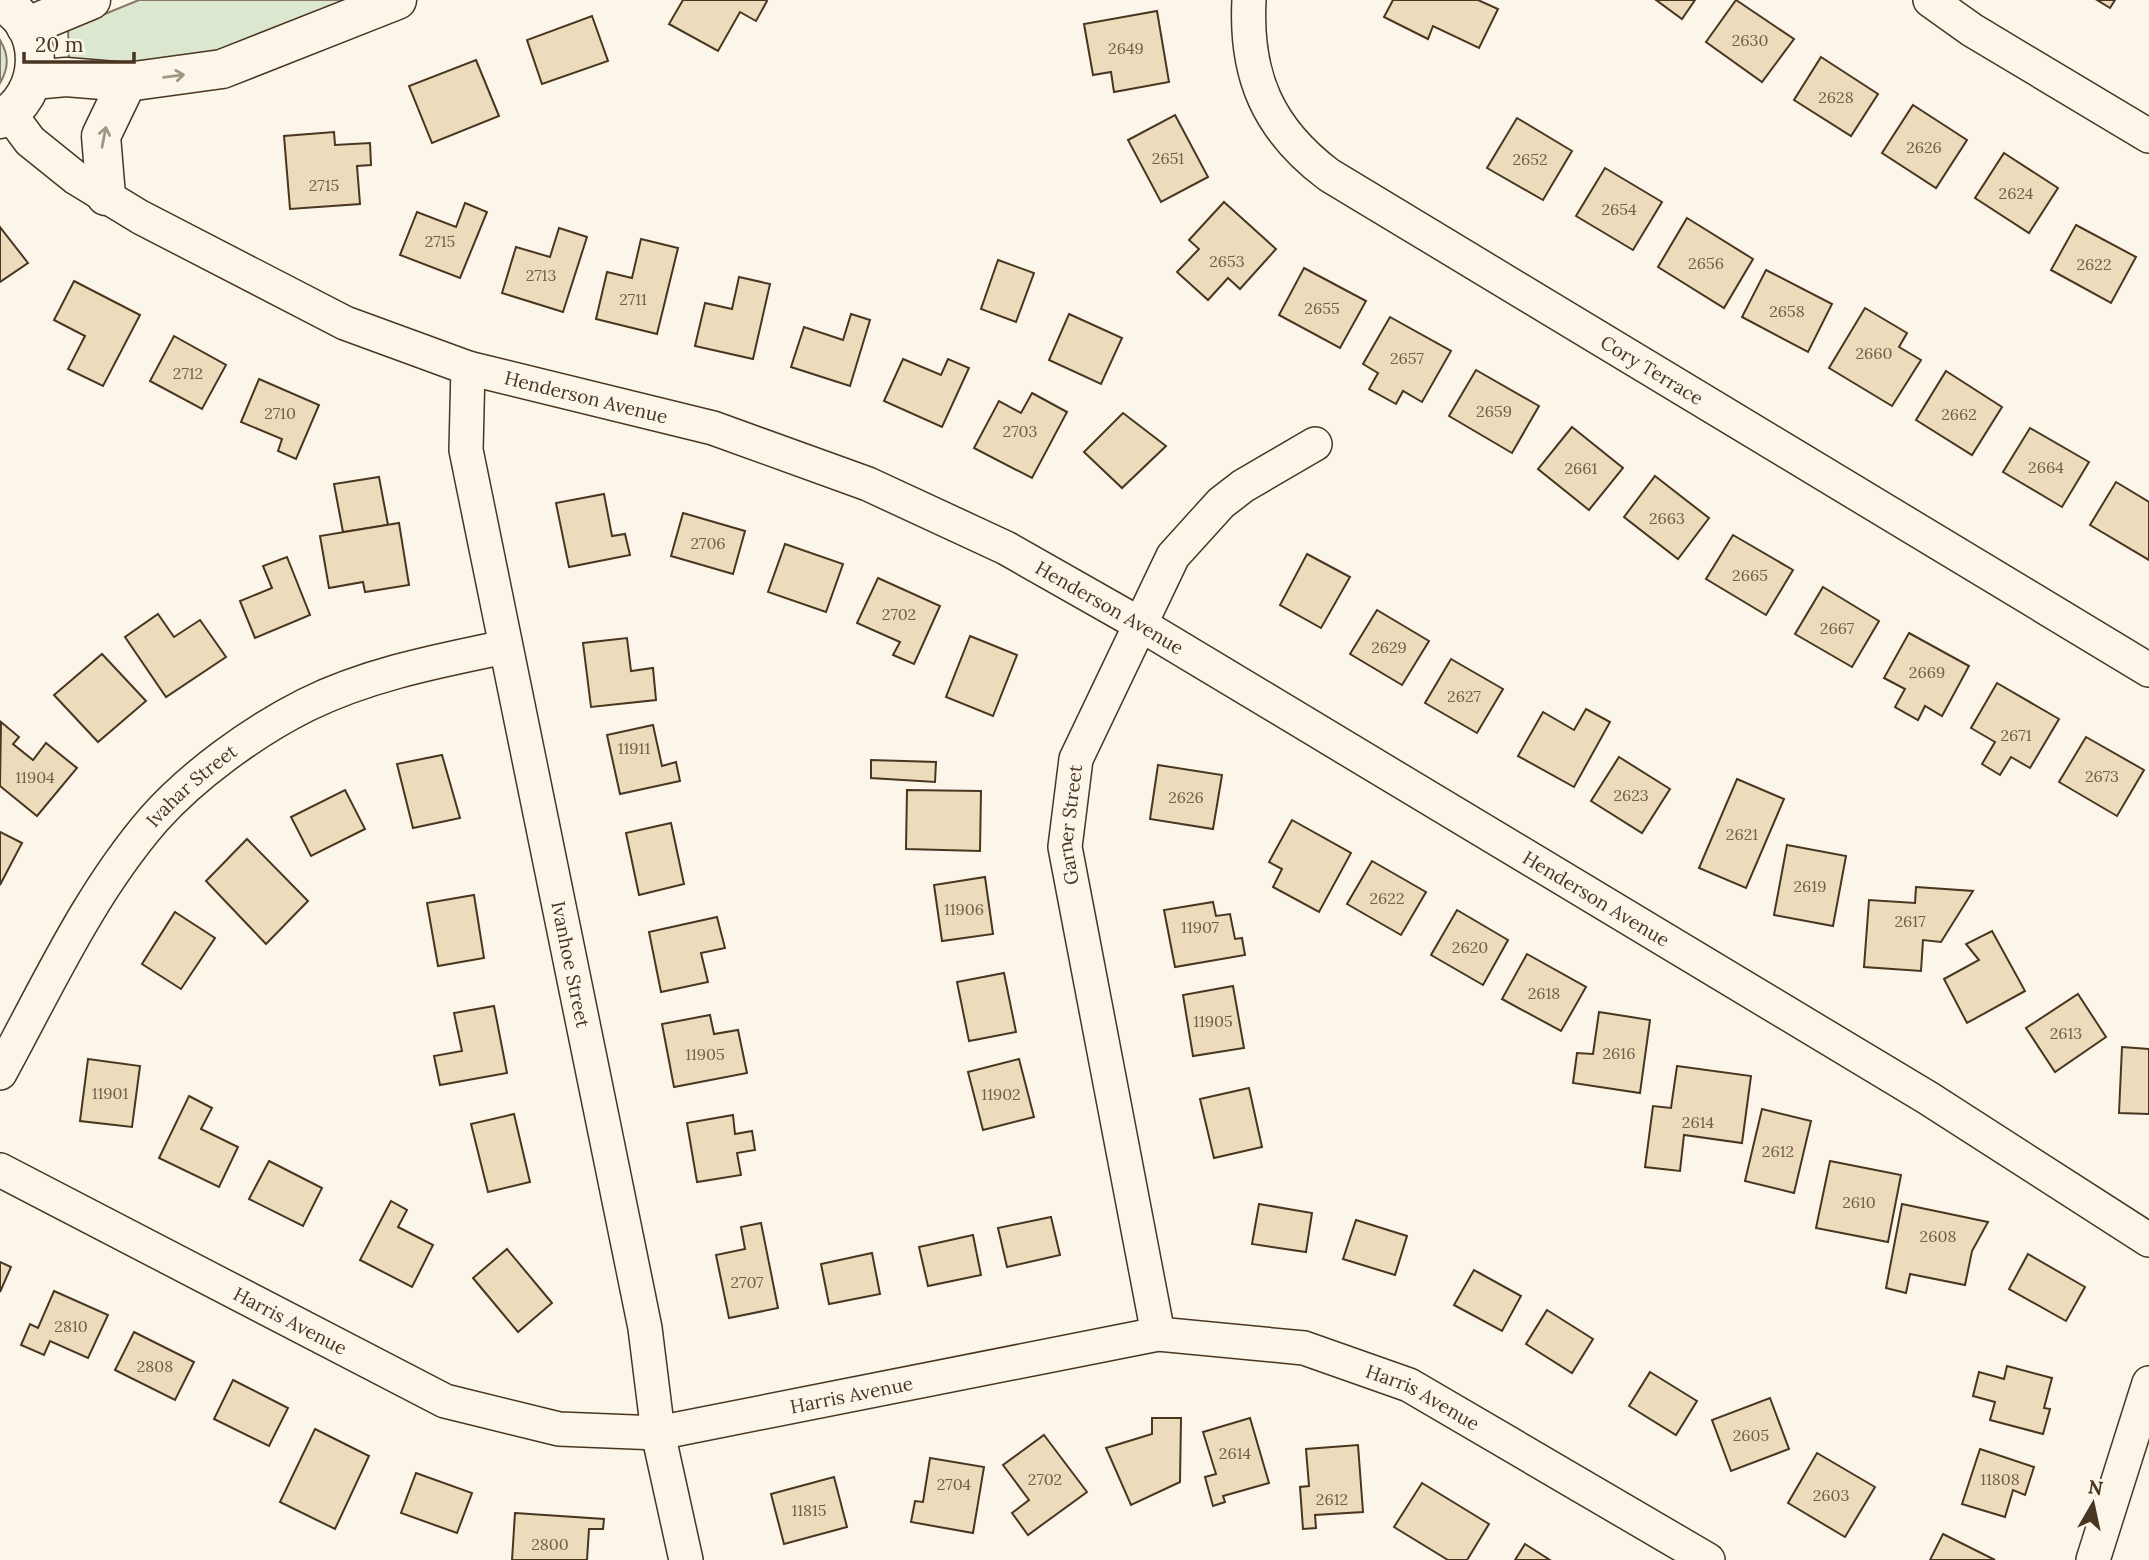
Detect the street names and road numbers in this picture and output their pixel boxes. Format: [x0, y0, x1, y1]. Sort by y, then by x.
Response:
street label: Cory Terrace [1596, 330, 1708, 410]
street label: Henderson Avenue [502, 365, 670, 428]
street label: Henderson Avenue [1031, 555, 1188, 660]
street label: Ivahar Street [141, 738, 242, 832]
street label: Garner Street [1052, 763, 1087, 887]
street label: Henderson Avenue [1518, 845, 1674, 952]
street label: Ivanhoe Street [546, 899, 596, 1030]
street label: Harris Avenue [229, 1281, 351, 1360]
street label: Harris Avenue [1363, 1359, 1484, 1436]
street label: Harris Avenue [788, 1371, 915, 1419]

